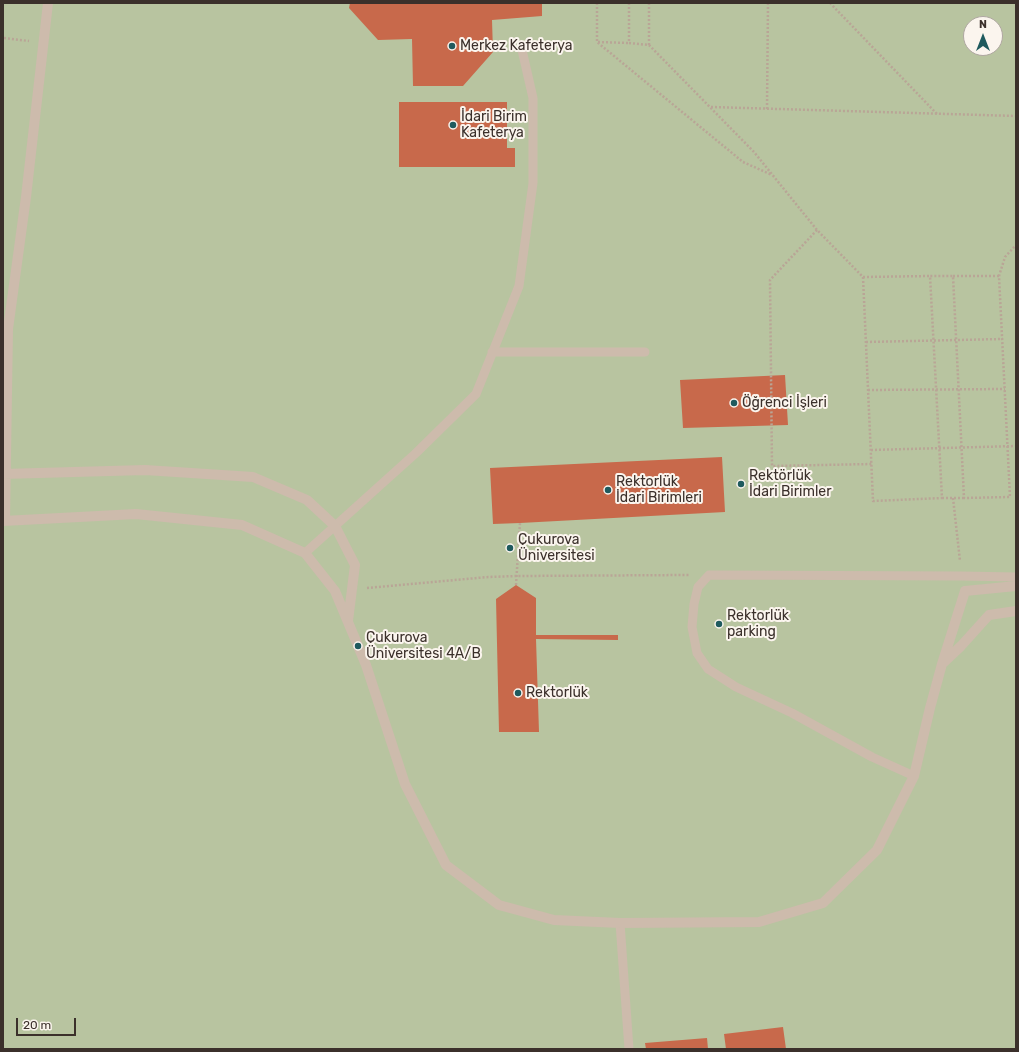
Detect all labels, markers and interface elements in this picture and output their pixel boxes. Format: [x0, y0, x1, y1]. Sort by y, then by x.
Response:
north arrow [963, 16, 1003, 56]
text: N [979, 18, 987, 31]
place label: Merkez Kafeterya [460, 38, 572, 54]
marker: Merkez Kafeterya [447, 41, 457, 51]
place label: İdari Birim Kafeterya [461, 109, 527, 142]
marker: İdari Birim Kafeterya [448, 120, 458, 130]
place label: Öğrenci İşleri [742, 395, 827, 411]
marker: Öğrenci İşleri [729, 398, 739, 408]
place label: Rektörlük İdari Birimler [749, 468, 831, 500]
place label: Rektorlük İdari Birimleri [616, 474, 702, 506]
marker: Rektörlük İdari Birimler [736, 479, 746, 489]
marker: Rektorlük İdari Birimleri [603, 485, 613, 495]
place label: Çukurova Üniversitesi [518, 532, 595, 564]
marker: Çukurova Üniversitesi [505, 543, 515, 553]
place label: Rektorlük parking [727, 608, 789, 640]
marker: Rektorlük parking [714, 619, 724, 629]
place label: Çukurova Üni̇versi̇tesi̇ 4A/B [366, 630, 481, 662]
marker: Çukurova Üni̇versi̇tesi̇ 4A/B [353, 641, 363, 651]
place label: Rektorlük [526, 685, 588, 701]
marker: Rektorlük [513, 688, 523, 698]
scale bar [18, 1010, 78, 1036]
text: 20 m [23, 1018, 51, 1032]

